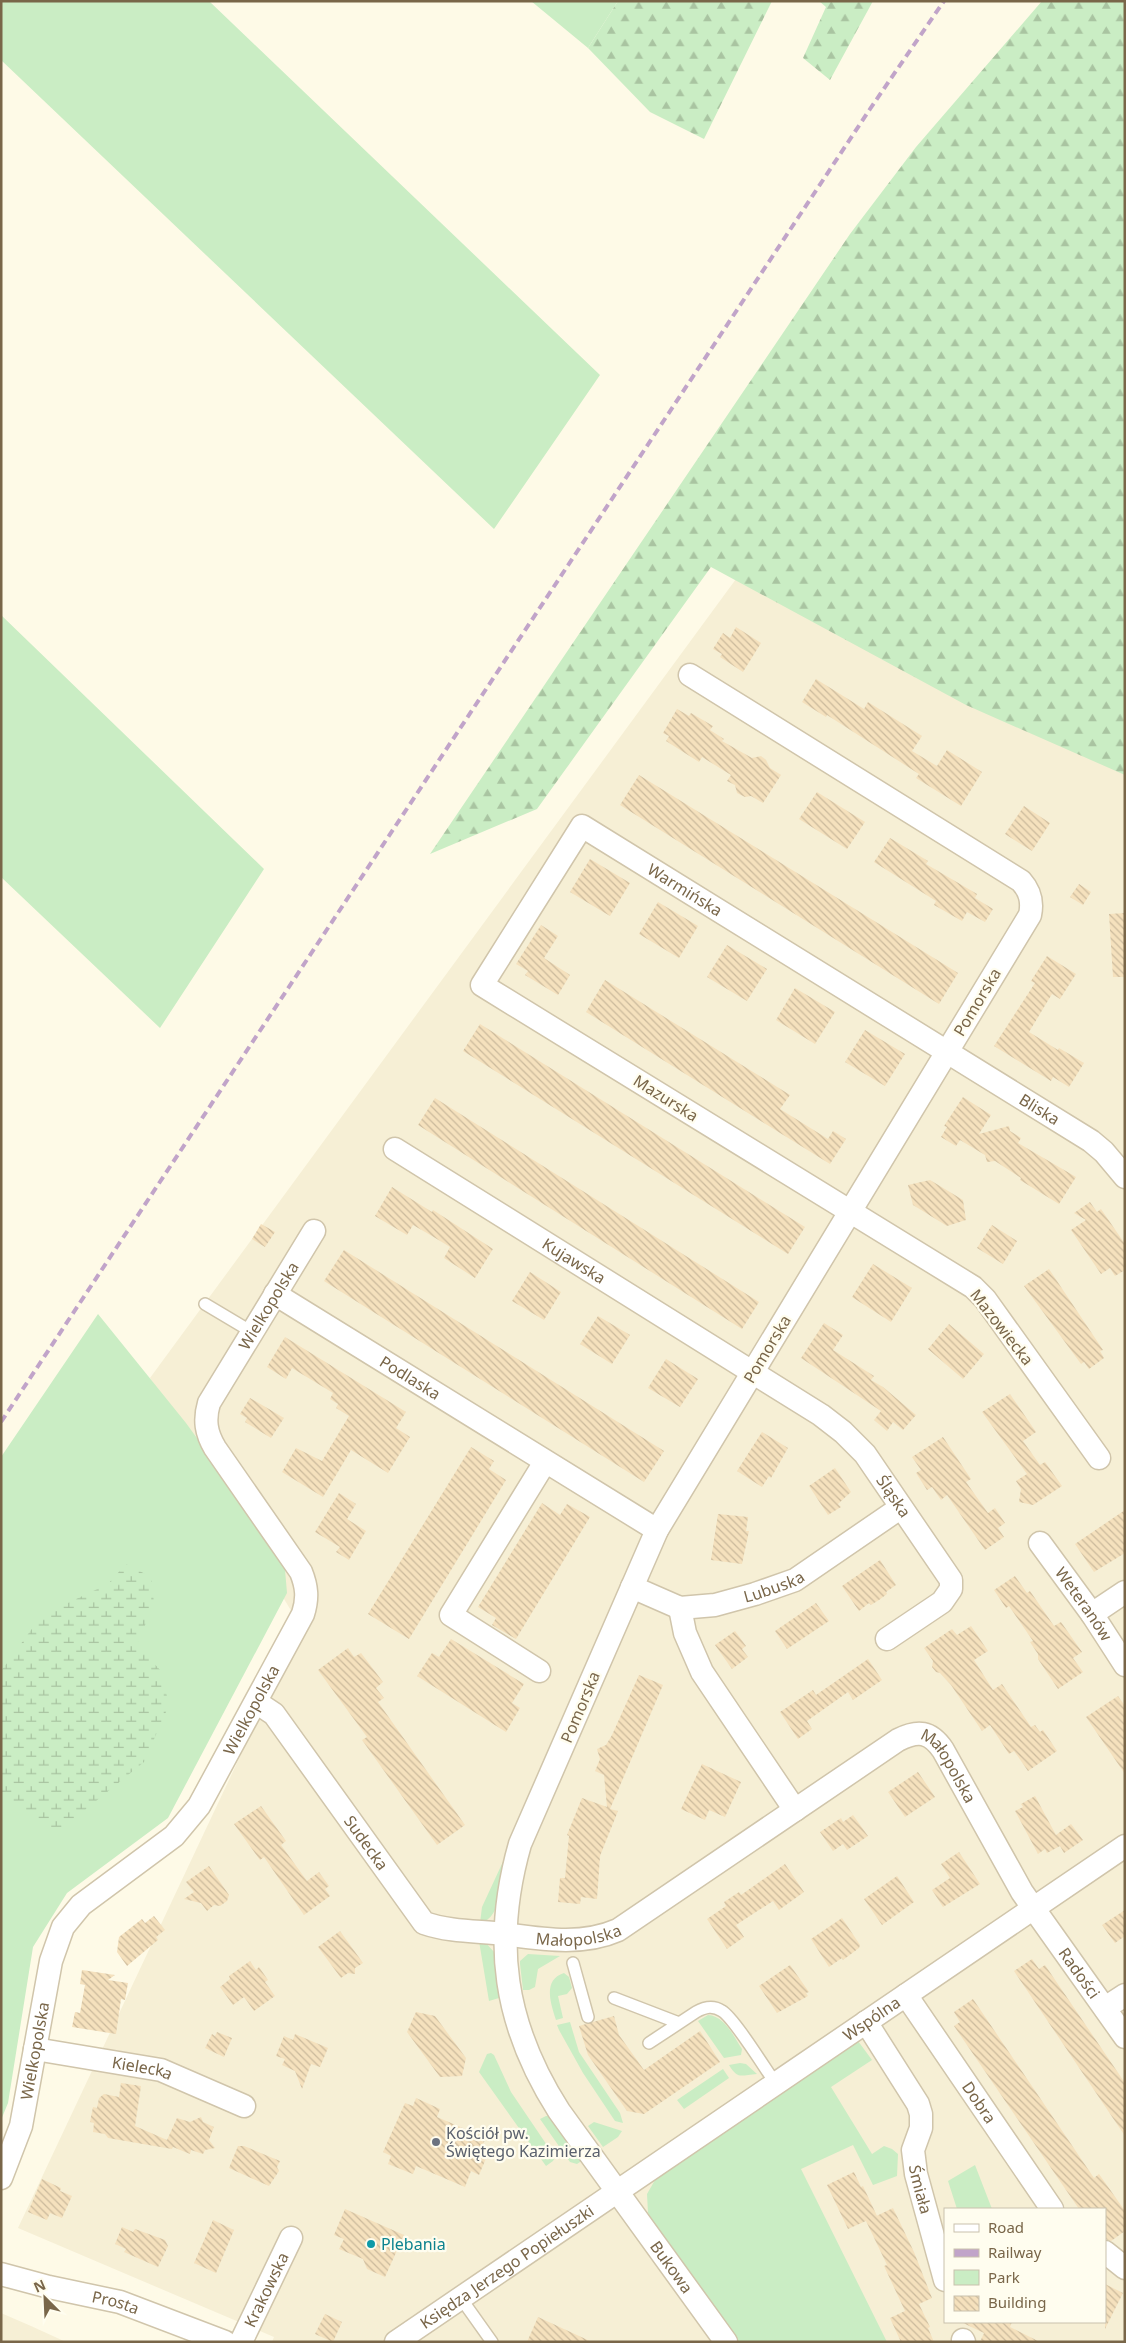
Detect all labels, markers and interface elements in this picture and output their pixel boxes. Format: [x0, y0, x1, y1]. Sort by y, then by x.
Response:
street label: Warmińska [643, 858, 727, 921]
street label: Pomorska [948, 964, 1006, 1040]
street label: Mazurska [629, 1069, 703, 1127]
street label: Bliska [1015, 1088, 1064, 1130]
street label: Kujawska [538, 1233, 610, 1289]
street label: Wielkopolska [233, 1258, 304, 1354]
street label: Mazowiecka [965, 1284, 1039, 1370]
street label: Pomorska [738, 1311, 796, 1387]
street label: Podlaska [376, 1350, 445, 1405]
street label: Śląska [871, 1470, 916, 1522]
street label: Weteranów [1050, 1563, 1118, 1645]
street label: Lubuska [741, 1566, 809, 1608]
street label: Wielkopolska [218, 1661, 284, 1759]
street label: Pomorska [555, 1668, 605, 1746]
street label: Małopolska [917, 1723, 981, 1807]
street label: Sudecka [339, 1811, 394, 1875]
street label: Małopolska [535, 1919, 625, 1951]
street label: Radości [1054, 1943, 1105, 2003]
street label: Wspólna [838, 1991, 904, 2046]
street label: Wielkopolska [15, 2000, 54, 2102]
street label: Kielecka [110, 2051, 176, 2085]
street label: Dobra [957, 2077, 1001, 2128]
place label: Kościół pw. Świętego Kazimierza [446, 2122, 601, 2162]
marker: Kościół pw. Świętego Kazimierza [430, 2136, 442, 2148]
street label: Śmiała [904, 2164, 937, 2216]
street label: Księdza Jerzego Popiełuszki [415, 2200, 598, 2334]
legend [944, 2208, 1106, 2323]
text: Road [988, 2217, 1024, 2237]
place label: Plebania [381, 2233, 446, 2255]
street label: Bukowa [645, 2236, 698, 2298]
marker: Plebania [365, 2238, 377, 2250]
text: Railway [988, 2242, 1042, 2262]
street label: Krakowska [239, 2249, 294, 2331]
text: Park [988, 2267, 1020, 2287]
north arrow [20, 2273, 70, 2323]
text: N [30, 2275, 49, 2297]
street label: Prosta [90, 2285, 142, 2319]
text: Building [988, 2292, 1046, 2312]

